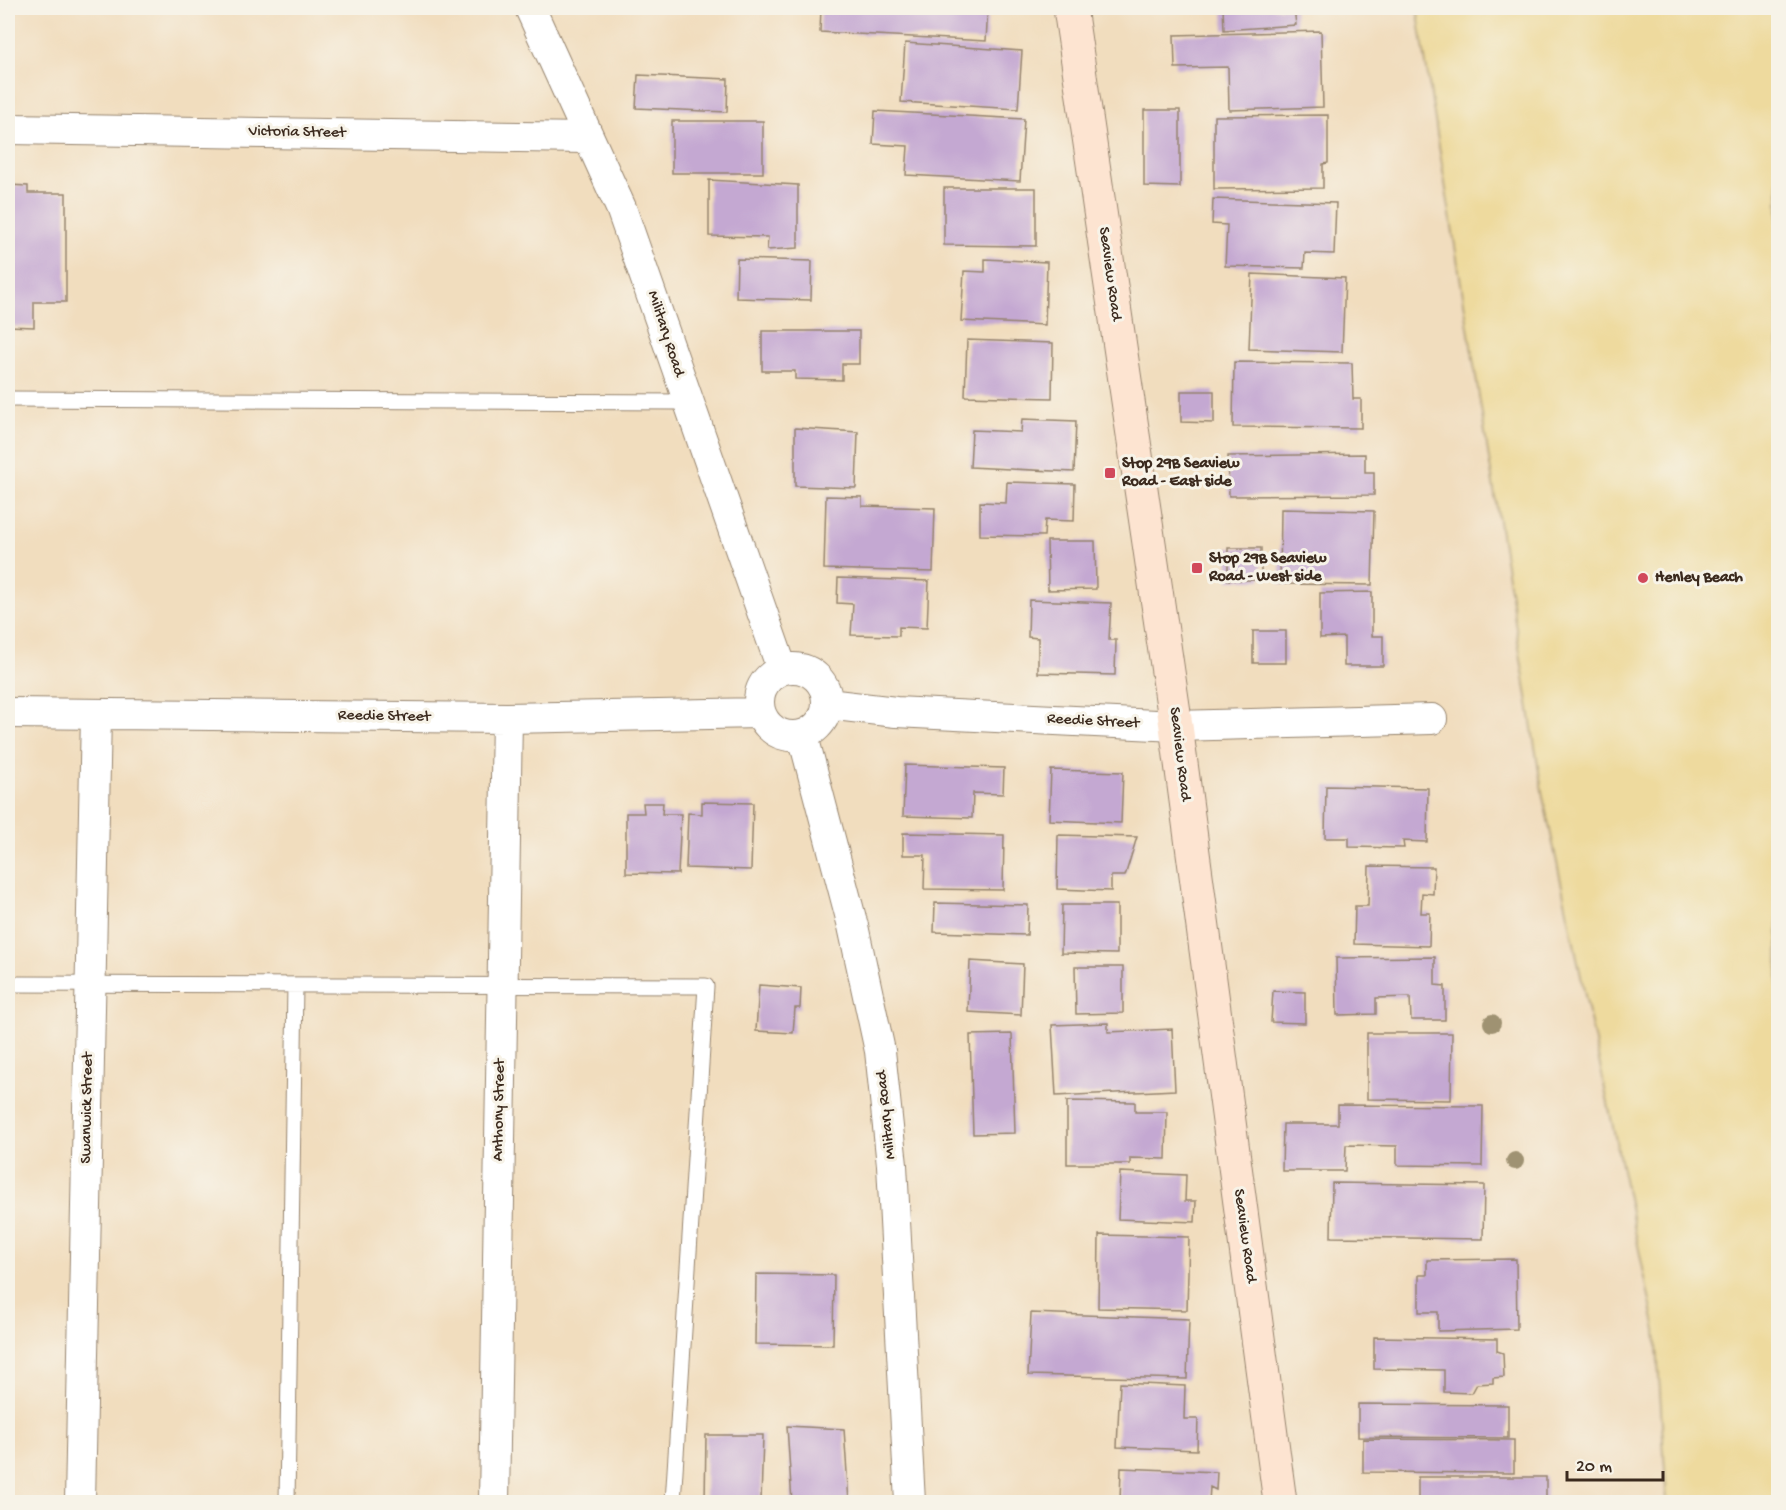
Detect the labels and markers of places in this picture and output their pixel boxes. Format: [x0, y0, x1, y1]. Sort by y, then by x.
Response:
place label: Stop 29B Seaview Road - East side [1121, 455, 1240, 492]
marker: Stop 29B Seaview Road - East side [1103, 466, 1117, 480]
place label: Stop 29B Seaview Road - West side [1208, 550, 1327, 587]
marker: Stop 29B Seaview Road - West side [1190, 561, 1204, 575]
place label: Henley Beach [1655, 569, 1743, 588]
marker: Henley Beach [1636, 571, 1650, 585]

